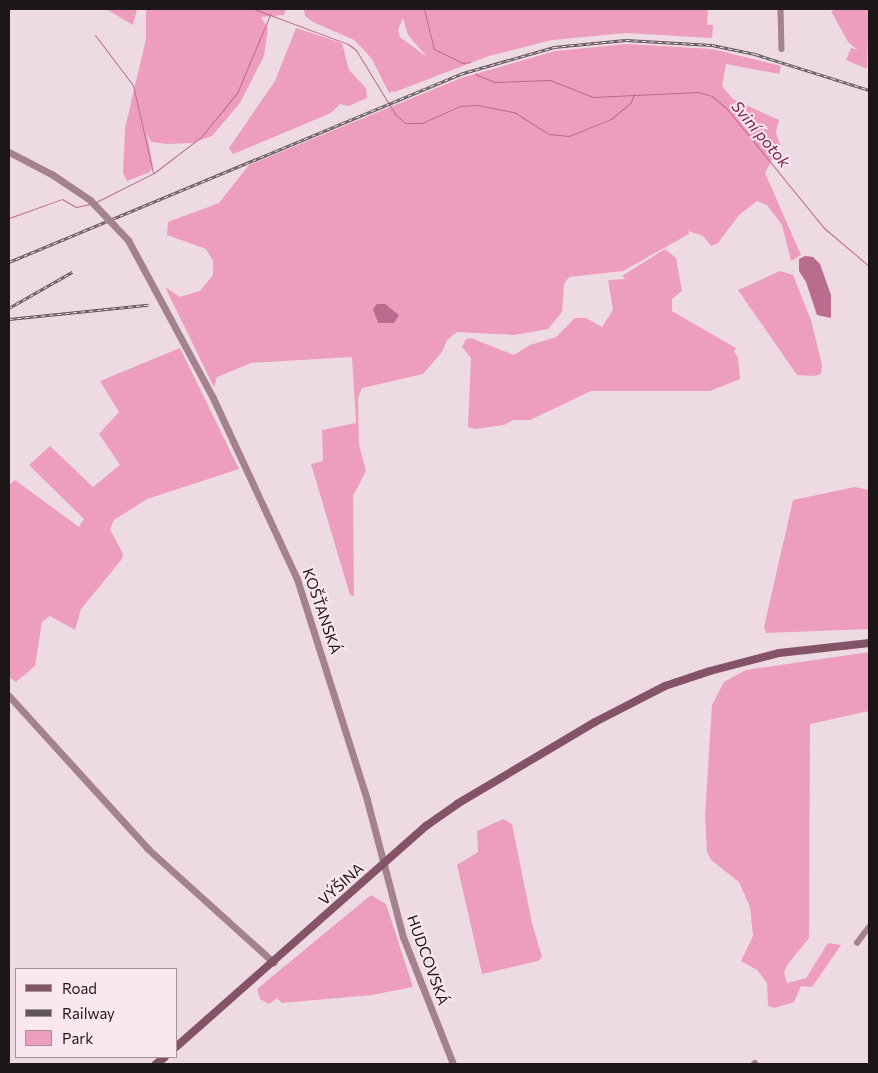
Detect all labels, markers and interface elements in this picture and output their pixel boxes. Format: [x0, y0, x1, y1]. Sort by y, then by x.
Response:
water label: Sviní potok [728, 97, 794, 171]
street label: KOŠŤANSKÁ [299, 566, 345, 656]
street label: VÝŠINA [315, 859, 367, 909]
street label: HUDCOVSKÁ [403, 912, 453, 1008]
legend [15, 968, 178, 1058]
text: Road [62, 979, 97, 997]
text: Railway [62, 1004, 115, 1022]
text: Park [62, 1029, 93, 1047]

